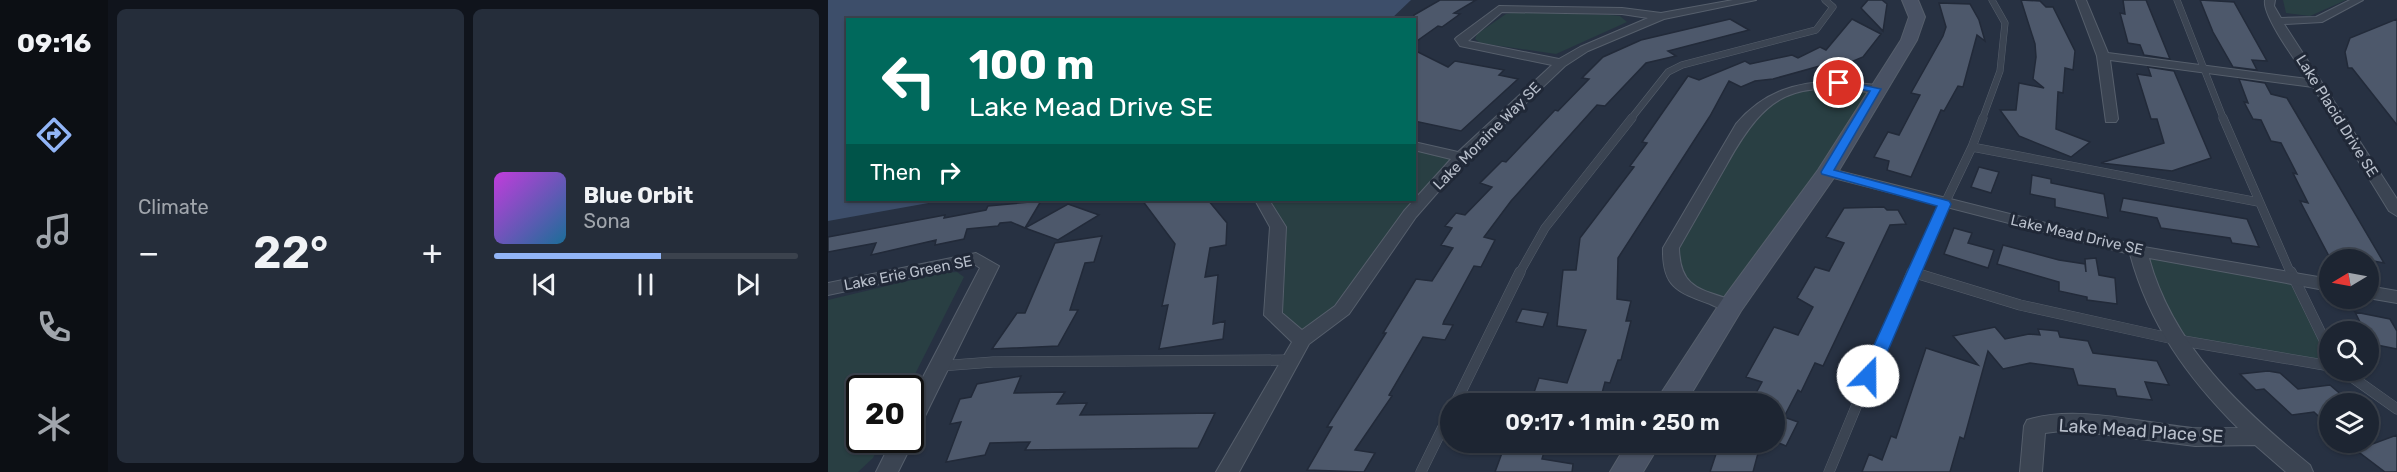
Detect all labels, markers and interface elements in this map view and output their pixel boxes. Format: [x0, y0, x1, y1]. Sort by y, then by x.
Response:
text: 09:16 [17, 27, 91, 59]
text: 100 m [969, 40, 1094, 90]
icon: left [870, 42, 948, 120]
street label: Lake Placid Drive SE [2292, 52, 2382, 180]
pin [1813, 57, 1864, 108]
icon: arrive [1822, 66, 1855, 99]
street label: Lake Moraine Way SE [1429, 78, 1545, 194]
text: Lake Mead Drive SE [969, 91, 1213, 123]
icon: directions [33, 114, 75, 156]
icon: right [933, 156, 966, 189]
text: Then [870, 159, 921, 186]
text: Blue Orbit [584, 182, 693, 209]
text: Climate [138, 195, 209, 219]
text: Sona [584, 209, 631, 233]
icon: music [33, 210, 75, 252]
street label: Lake Mead Drive SE [2009, 211, 2145, 259]
text: 22° [253, 226, 328, 279]
text: − [138, 233, 159, 272]
text: + [422, 233, 443, 272]
north arrow [2319, 249, 2379, 309]
map controls [2319, 249, 2379, 453]
street label: Lake Erie Green SE [842, 252, 974, 294]
icon: previous [528, 268, 561, 301]
icon: pause [629, 268, 662, 301]
icon: next [731, 268, 764, 301]
icon: phone [33, 306, 75, 348]
button: search [2319, 321, 2379, 381]
position arrow [1836, 344, 1900, 408]
speed limit sign: 20 [846, 375, 924, 453]
button: layers [2319, 393, 2379, 453]
icon: climate [33, 403, 75, 445]
text: 09:17 · 1 min · 250 m [1505, 409, 1720, 436]
street label: Lake Mead Place SE [2058, 414, 2224, 448]

